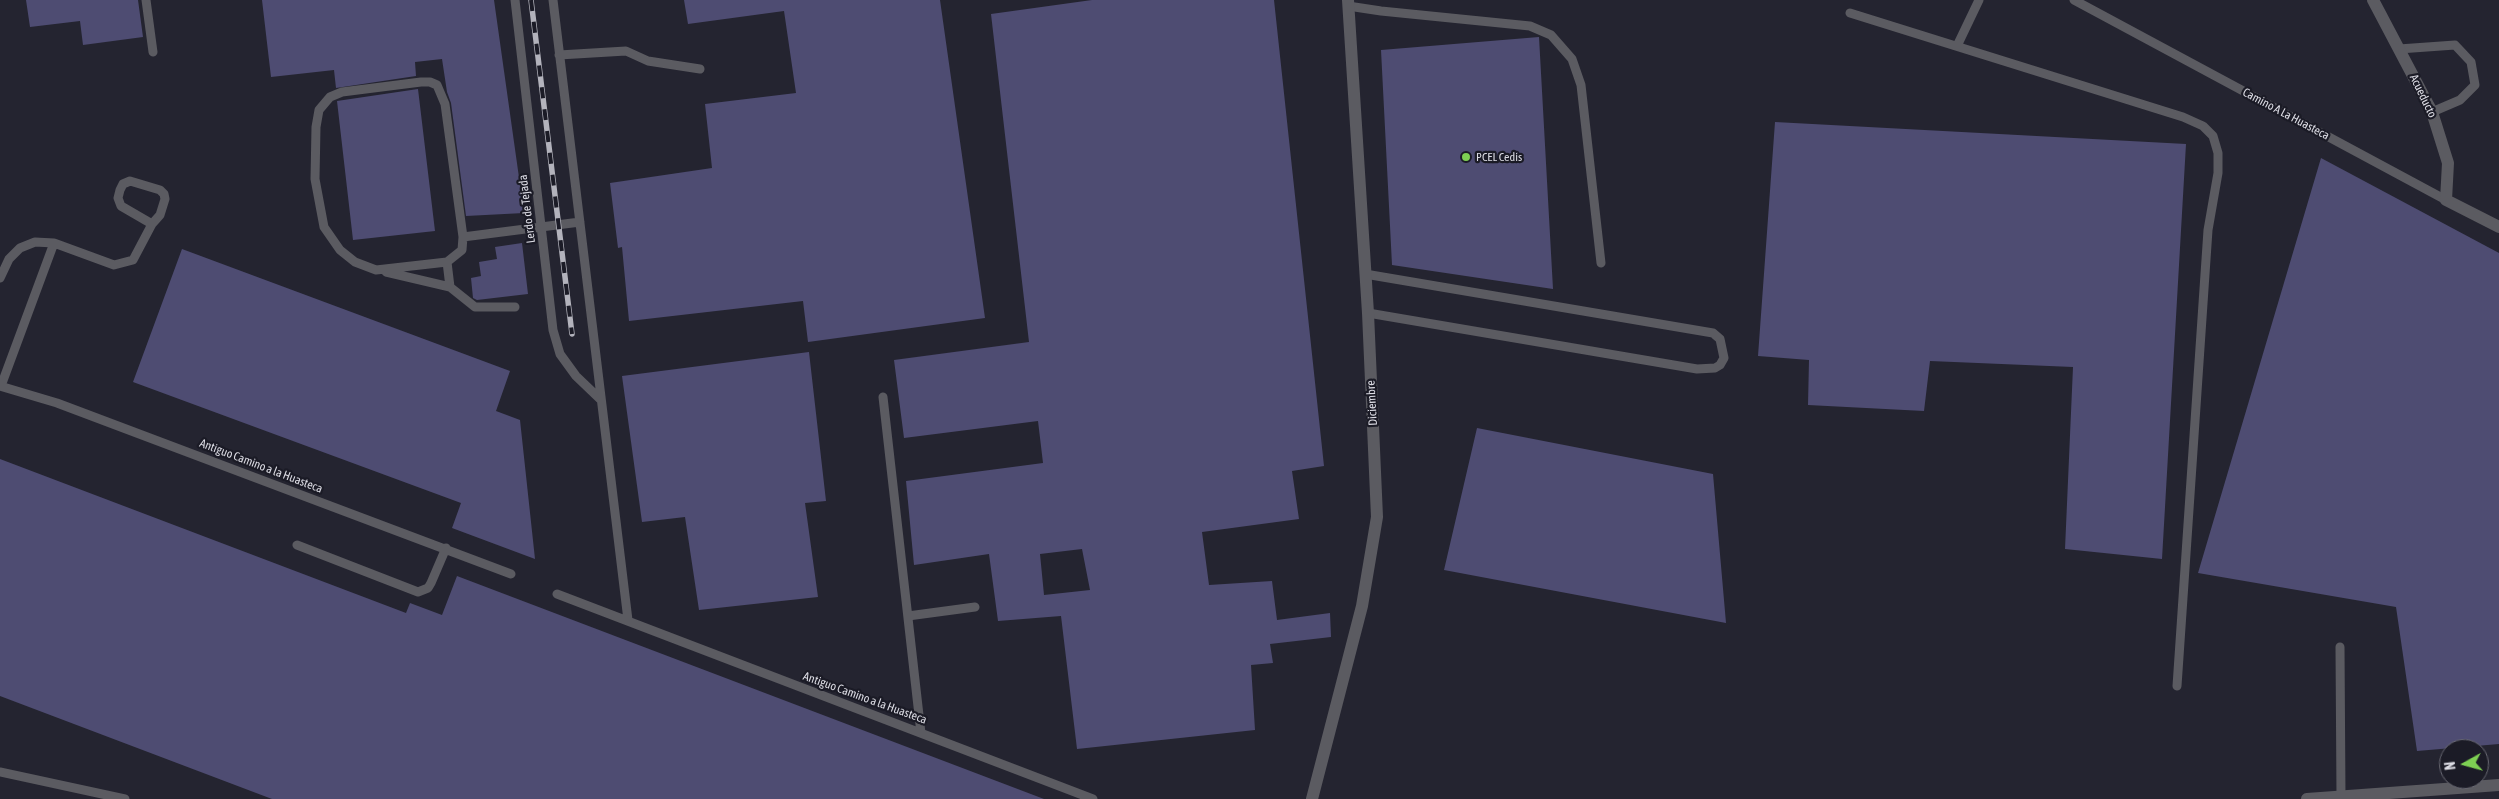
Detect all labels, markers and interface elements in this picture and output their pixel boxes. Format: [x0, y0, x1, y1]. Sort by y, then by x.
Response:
street label: Acueducto [2406, 72, 2440, 120]
street label: Camino A La Huasteca [2240, 85, 2332, 143]
place label: PCEL Cedis [1476, 150, 1522, 164]
marker: PCEL Cedis [1460, 151, 1472, 163]
street label: Lerdo de Tejada [516, 174, 538, 244]
street label: Diciembre [1364, 380, 1380, 426]
street label: Antiguo Camino a la Huasteca [197, 436, 325, 496]
street label: Antiguo Camino a la Huasteca [801, 669, 929, 727]
north arrow [2439, 739, 2489, 789]
text: N [2442, 761, 2459, 771]

